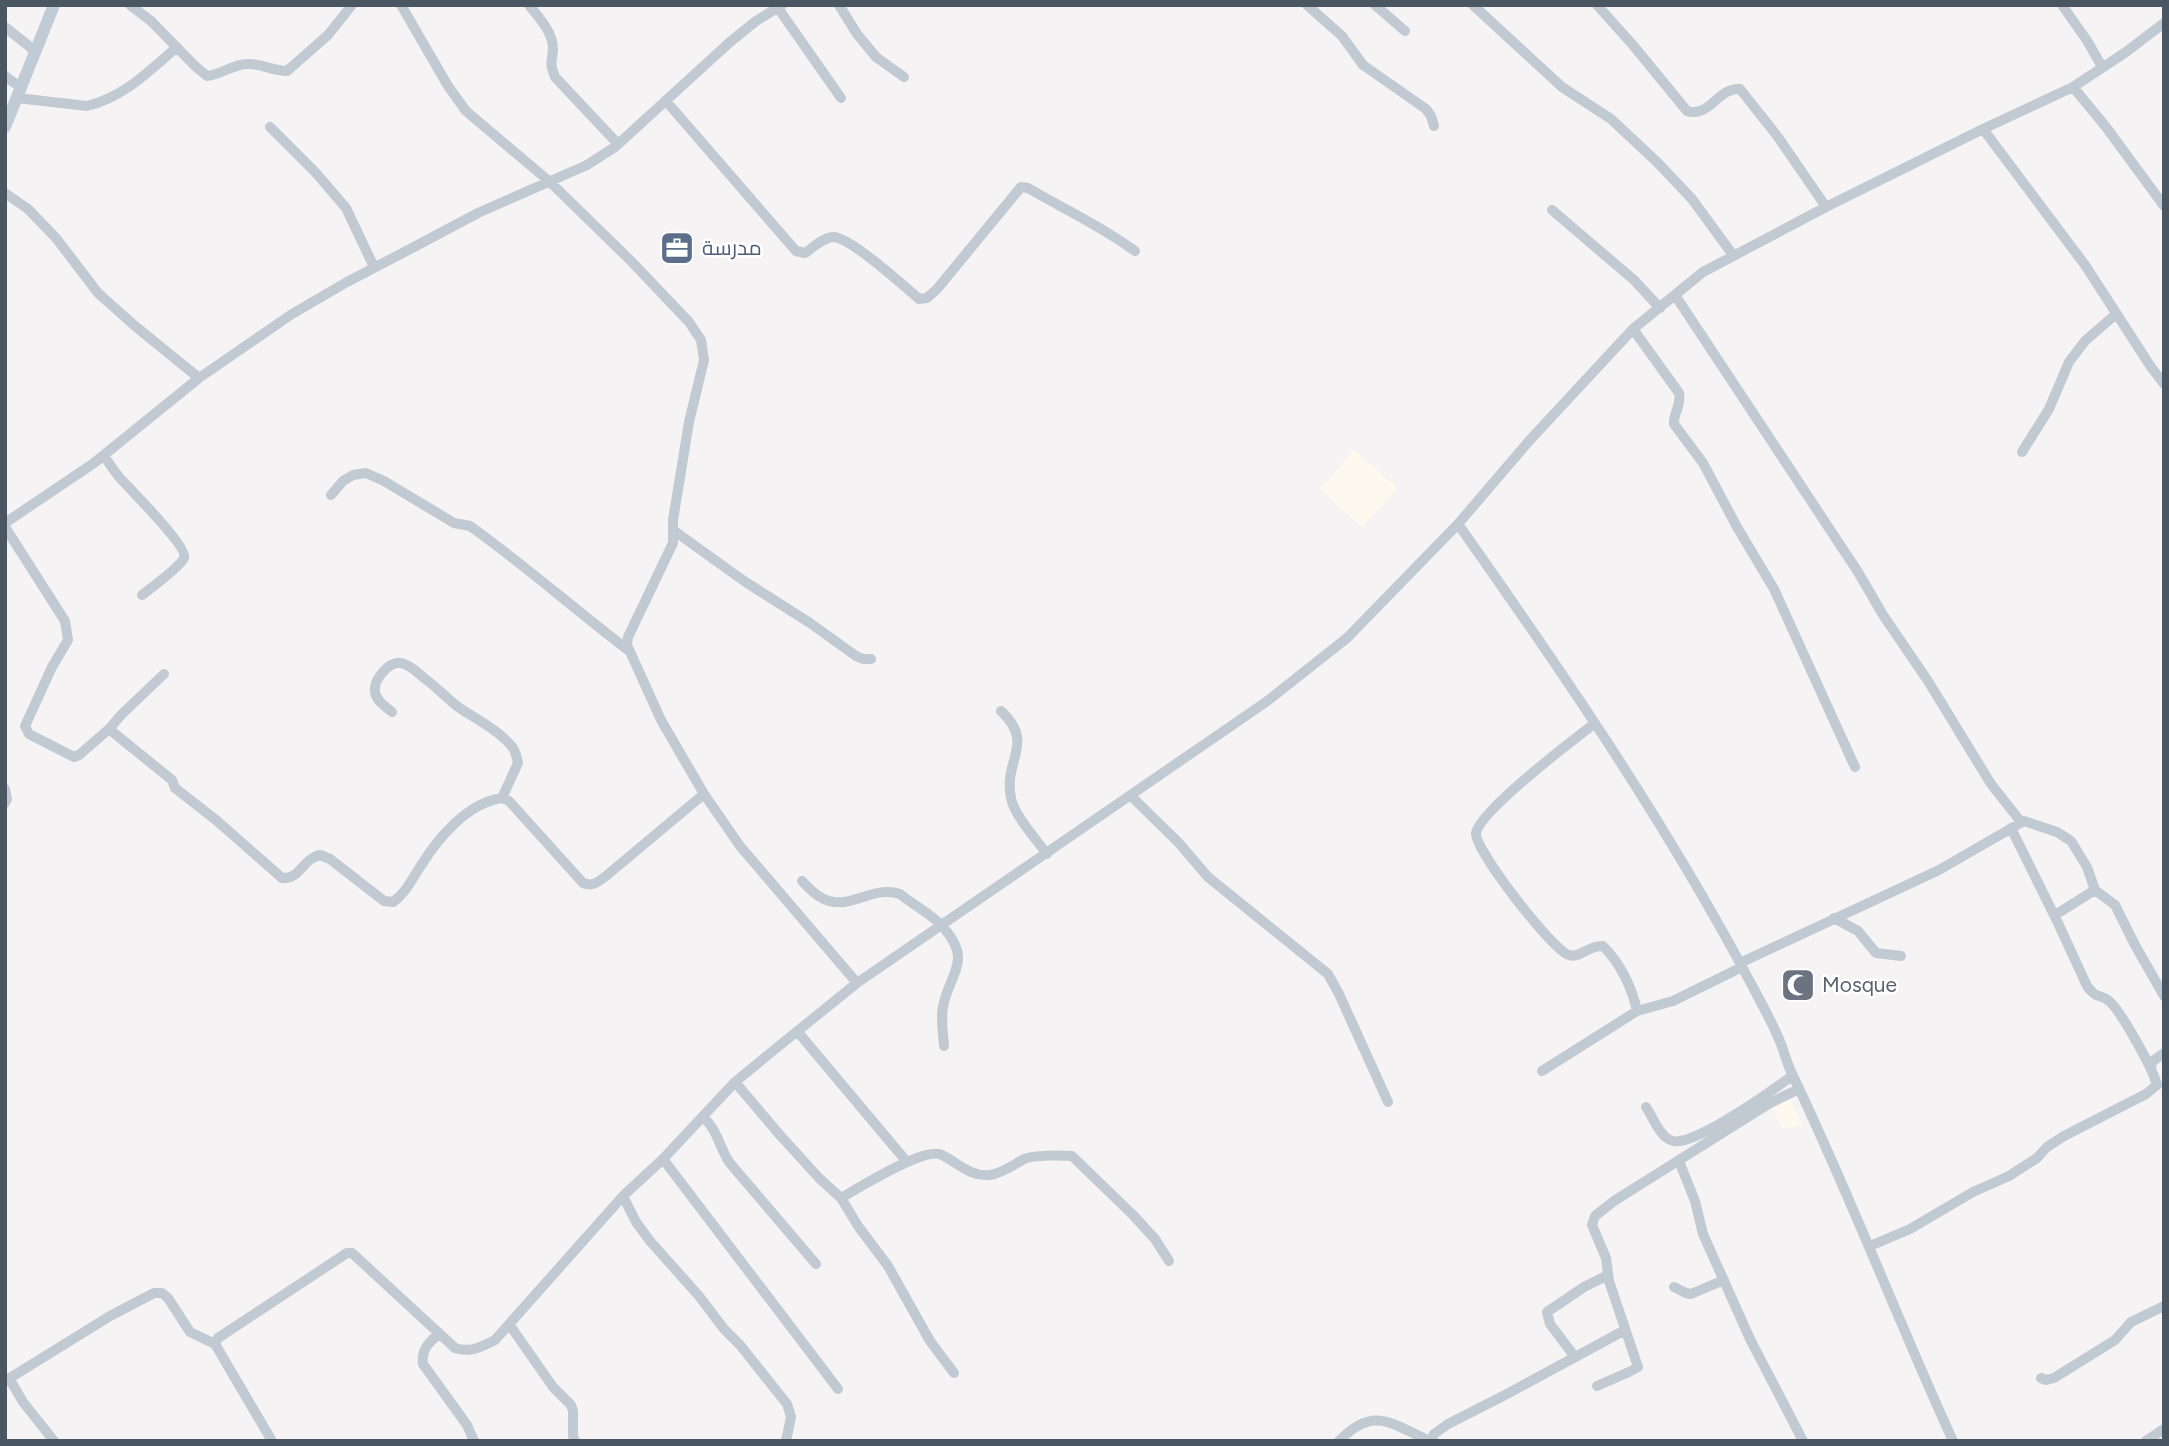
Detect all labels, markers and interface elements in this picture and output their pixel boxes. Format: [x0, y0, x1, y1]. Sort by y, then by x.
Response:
office icon: مدرسة [658, 229, 696, 267]
place label: مدرسة [702, 235, 762, 260]
mosque icon: Mosque [1779, 966, 1817, 1004]
place label: Mosque [1822, 972, 1897, 997]

